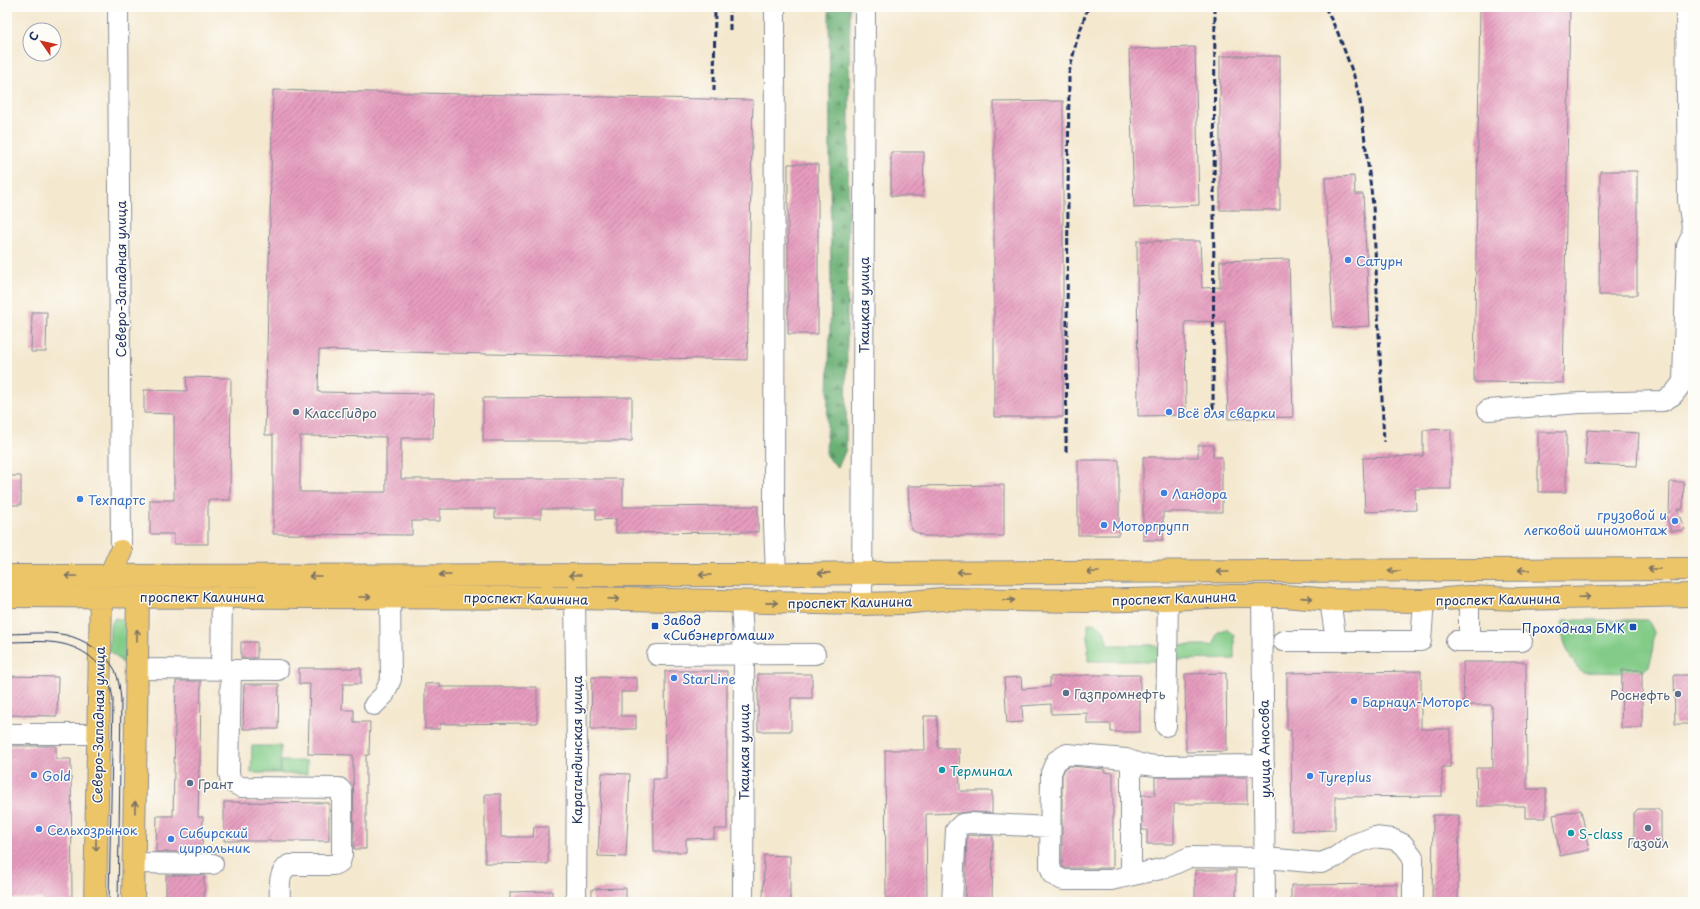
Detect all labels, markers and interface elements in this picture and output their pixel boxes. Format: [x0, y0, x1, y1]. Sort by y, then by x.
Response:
north arrow [22, 22, 62, 62]
text: С [24, 28, 43, 44]
street label: Северо-Западная улица [111, 200, 130, 357]
place label: Сатурн [1356, 251, 1403, 270]
marker: Сатурн [1343, 255, 1353, 265]
street label: Ткацкая улица [854, 256, 873, 353]
place label: КлассГидро [304, 403, 377, 422]
place label: Всё для сварки [1177, 403, 1276, 422]
marker: КлассГидро [291, 407, 301, 417]
marker: Всё для сварки [1164, 407, 1174, 417]
place label: Ландора [1172, 484, 1228, 503]
marker: Ландора [1159, 488, 1169, 498]
place label: Техпартс [88, 490, 146, 509]
marker: Техпартс [75, 494, 85, 504]
place label: грузовой и легковой шиномонтаж [1523, 505, 1668, 539]
place label: Моторгрупп [1112, 516, 1189, 535]
marker: грузовой и легковой шиномонтаж [1670, 516, 1680, 526]
marker: Моторгрупп [1099, 520, 1109, 530]
one-way arrow [1648, 565, 1661, 573]
one-way arrow [1518, 566, 1531, 574]
one-way arrow [1388, 567, 1401, 575]
one-way arrow [957, 568, 970, 576]
one-way arrow [1087, 568, 1100, 576]
one-way arrow [1217, 568, 1230, 576]
one-way arrow [818, 570, 831, 577]
one-way arrow [439, 571, 452, 579]
one-way arrow [569, 571, 582, 579]
one-way arrow [699, 571, 712, 579]
one-way arrow [65, 572, 78, 580]
one-way arrow [309, 572, 322, 580]
street label: проспект Калинина [1111, 586, 1237, 610]
street label: проспект Калинина [140, 587, 265, 606]
street label: проспект Калинина [464, 587, 589, 609]
street label: проспект Калинина [1436, 588, 1561, 610]
street label: проспект Калинина [788, 591, 913, 613]
one-way arrow [358, 593, 371, 601]
one-way arrow [1577, 593, 1590, 601]
one-way arrow [1300, 594, 1313, 601]
one-way arrow [607, 595, 620, 603]
one-way arrow [1002, 596, 1015, 604]
one-way arrow [765, 599, 778, 607]
place label: Завод «Сибэнергомаш» [663, 610, 775, 644]
place label: Проходная БМК [1522, 618, 1625, 637]
marker: Завод «Сибэнергомаш» [650, 621, 660, 631]
marker: Проходная БМК [1628, 622, 1638, 632]
one-way arrow [134, 629, 141, 642]
street label: Северо-Западная улица [87, 646, 109, 804]
place label: StarLine [682, 669, 736, 688]
marker: StarLine [669, 673, 679, 683]
street label: Карагандинская улица [567, 675, 586, 824]
place label: Газпромнефть [1074, 684, 1165, 703]
place label: Роснефть [1610, 685, 1670, 704]
marker: Газпромнефть [1061, 688, 1071, 698]
marker: Роснефть [1673, 689, 1683, 699]
place label: Барнаул-Моторс [1362, 692, 1470, 711]
marker: Барнаул-Моторс [1349, 696, 1359, 706]
street label: улица Аносова [1254, 699, 1274, 798]
street label: Ткацкая улица [734, 703, 753, 800]
place label: Терминал [950, 761, 1013, 780]
marker: Терминал [937, 765, 947, 775]
place label: Gold [42, 766, 71, 785]
place label: Tyreplus [1318, 767, 1371, 786]
marker: Gold [29, 770, 39, 780]
marker: Tyreplus [1305, 771, 1315, 781]
place label: Грант [198, 774, 234, 793]
marker: Грант [185, 778, 195, 788]
one-way arrow [131, 801, 138, 814]
place label: Сельхозрынок [47, 820, 138, 839]
place label: Сибирский цирюльник [179, 823, 251, 857]
marker: Газойл [1643, 823, 1653, 833]
marker: Сельхозрынок [34, 824, 44, 834]
place label: S-class [1579, 824, 1623, 843]
marker: S-class [1566, 828, 1576, 838]
place label: Газойл [1627, 833, 1669, 852]
marker: Сибирский цирюльник [166, 834, 176, 844]
one-way arrow [92, 838, 100, 851]

